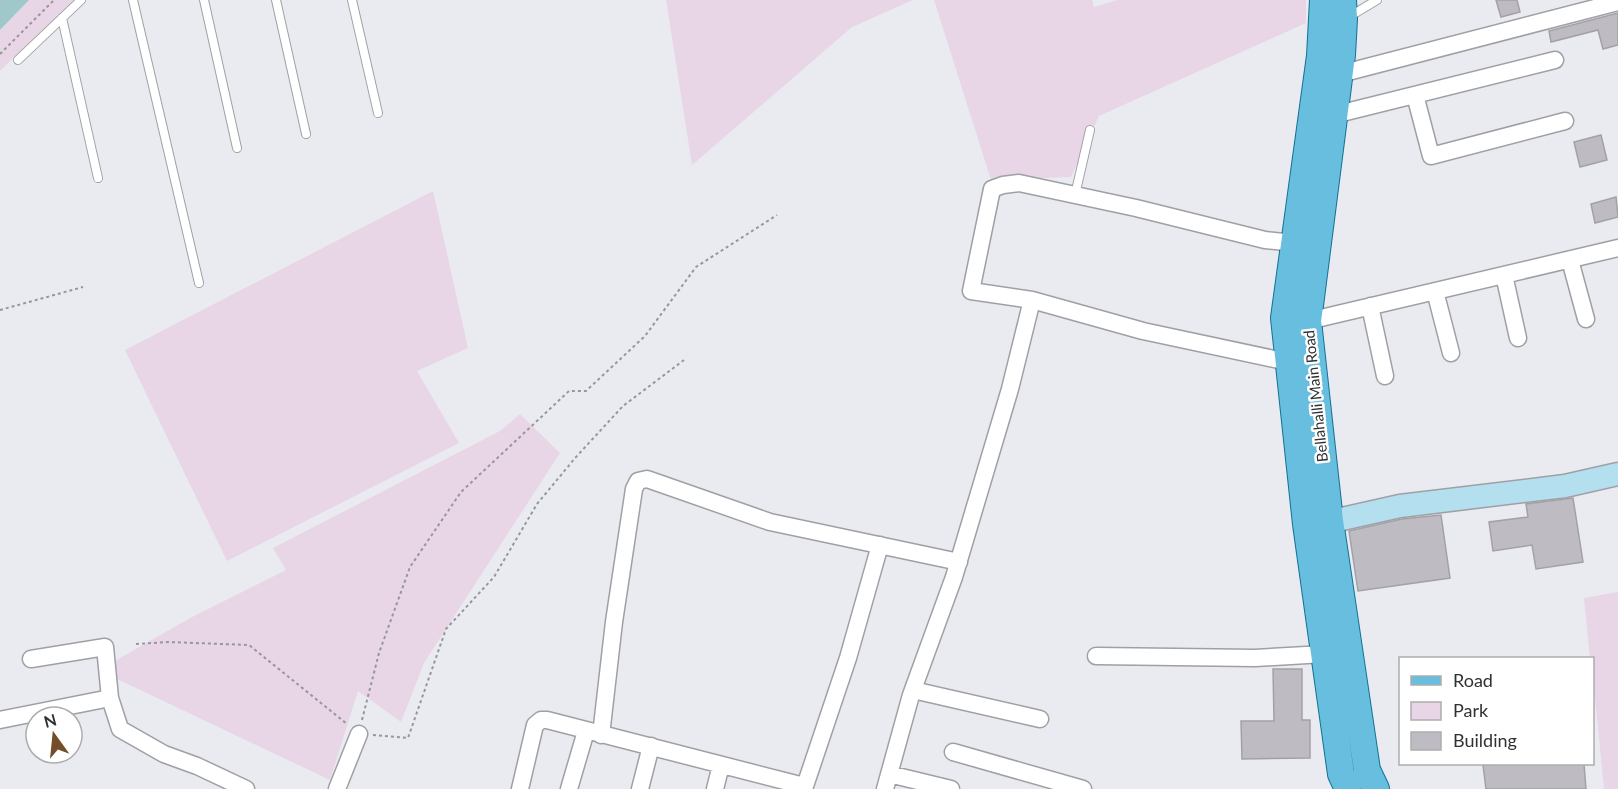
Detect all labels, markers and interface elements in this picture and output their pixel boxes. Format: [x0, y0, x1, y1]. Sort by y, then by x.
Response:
street label: Bellahalli Main Road [1299, 329, 1331, 463]
legend [1399, 657, 1594, 765]
text: Road [1453, 669, 1493, 691]
text: Park [1453, 699, 1489, 721]
north arrow [24, 705, 84, 765]
text: N [42, 709, 58, 731]
text: Building [1453, 729, 1517, 751]

